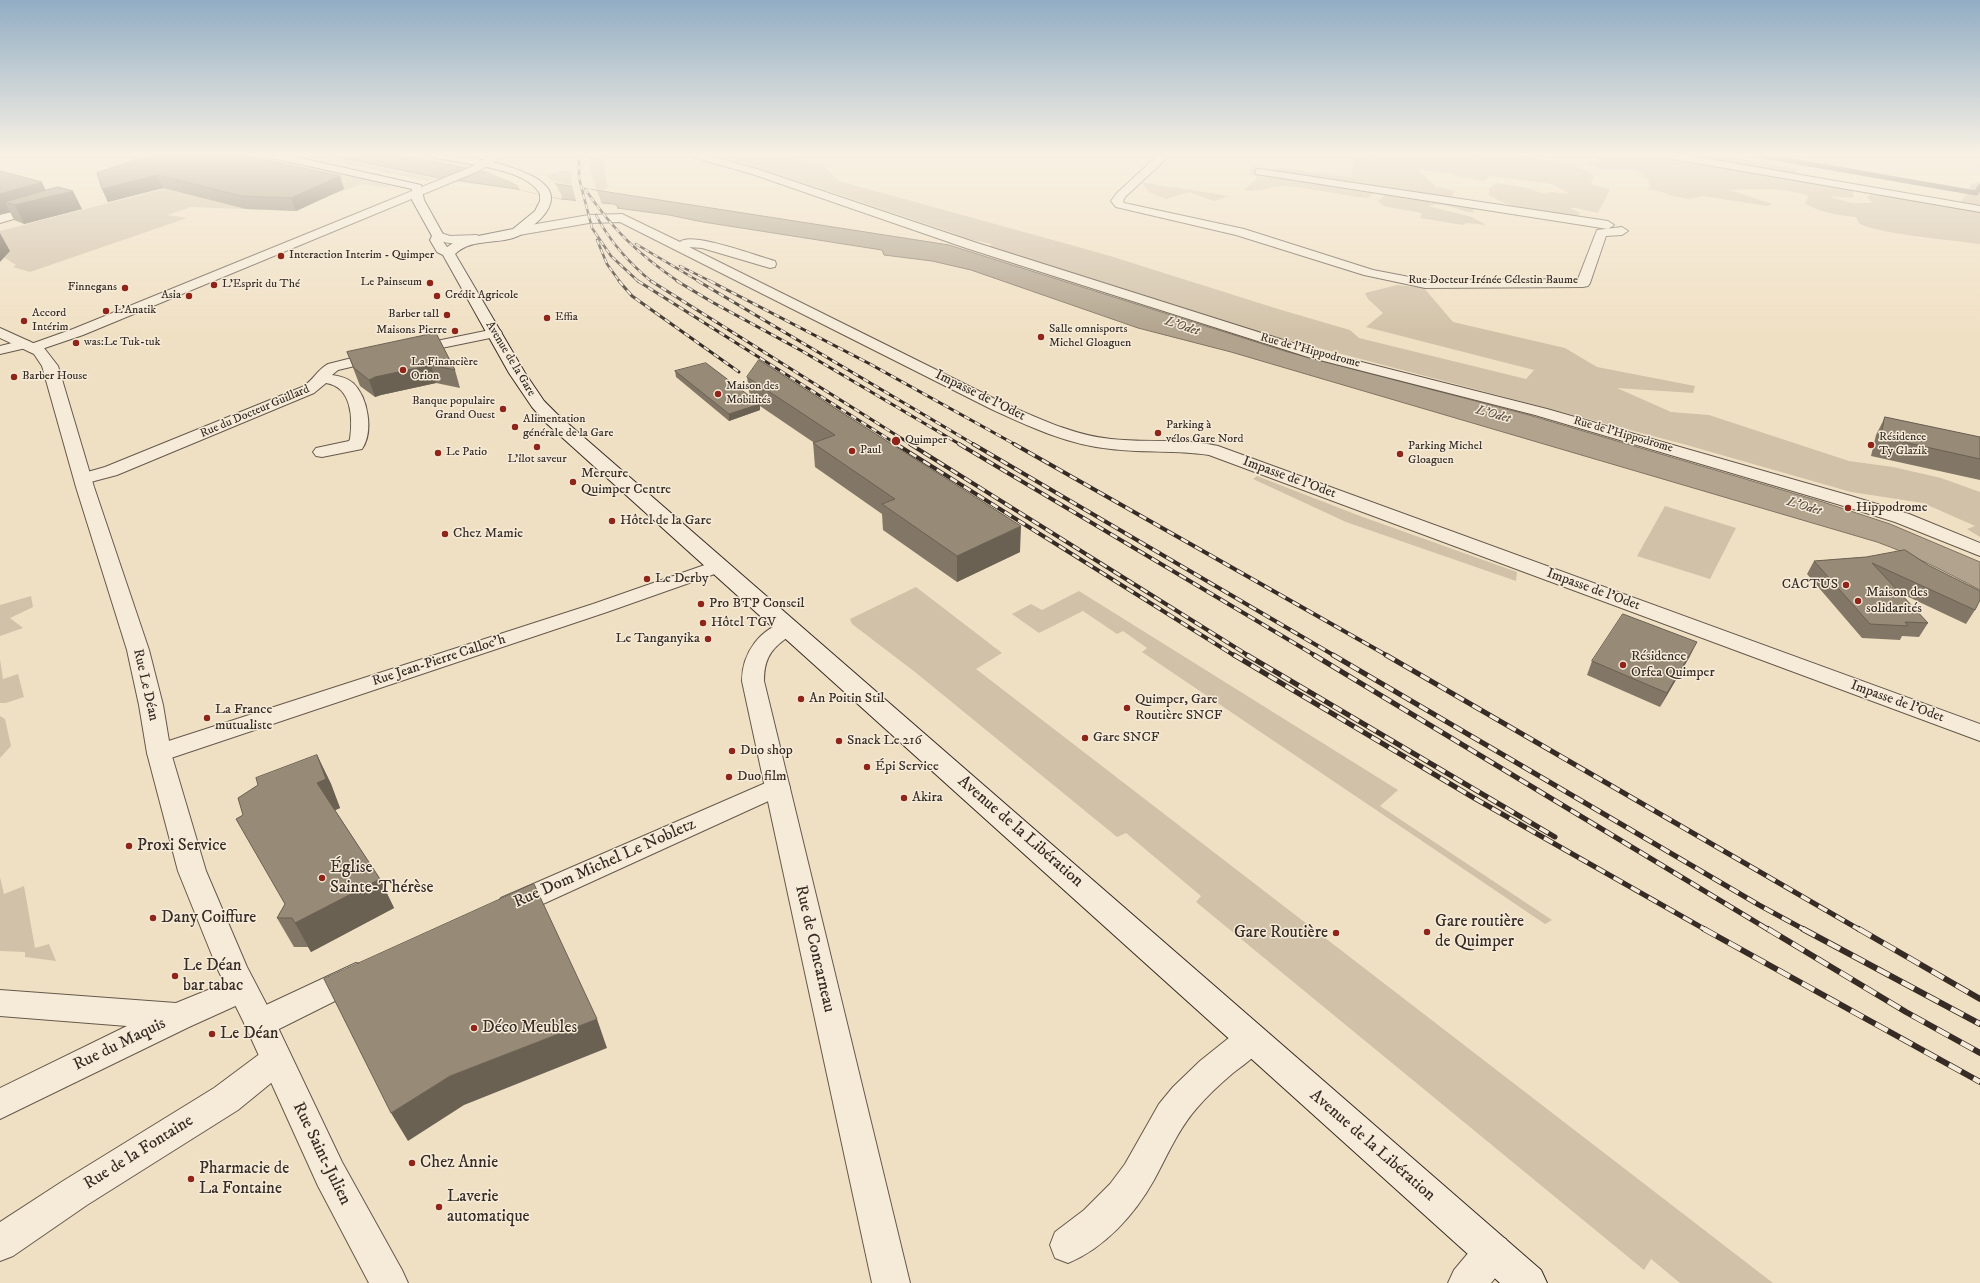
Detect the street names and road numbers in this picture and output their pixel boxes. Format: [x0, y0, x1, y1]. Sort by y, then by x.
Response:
street label: Rue Docteur Irénée Célestin Baume [1408, 274, 1578, 288]
street label: Avenue de la Gare [482, 319, 538, 399]
street label: Rue de l'Hippodrome [1258, 331, 1362, 371]
street label: Impasse de l'Odet [932, 367, 1028, 425]
street label: Rue du Docteur Guillard [198, 382, 312, 442]
street label: Rue de l'Hippodrome [1572, 414, 1674, 456]
street label: Impasse de l'Odet [1240, 453, 1338, 503]
street label: Impasse de l'Odet [1544, 565, 1642, 615]
street label: Rue Jean-Pierre Calloc'h [370, 631, 508, 691]
street label: Rue Le Déan [129, 647, 161, 723]
street label: Impasse de l'Odet [1848, 677, 1946, 727]
street label: Avenue de la Libération [953, 772, 1087, 892]
street label: Rue Dom Michel Le Nobletz [511, 815, 699, 913]
street label: Rue de Concarneau [789, 883, 839, 1015]
street label: Rue du Maquis [71, 1014, 169, 1076]
street label: Avenue de la Libération [1305, 1086, 1439, 1206]
street label: Rue Saint-Julien [287, 1099, 355, 1209]
street label: Rue de la Fontaine [81, 1111, 197, 1195]

